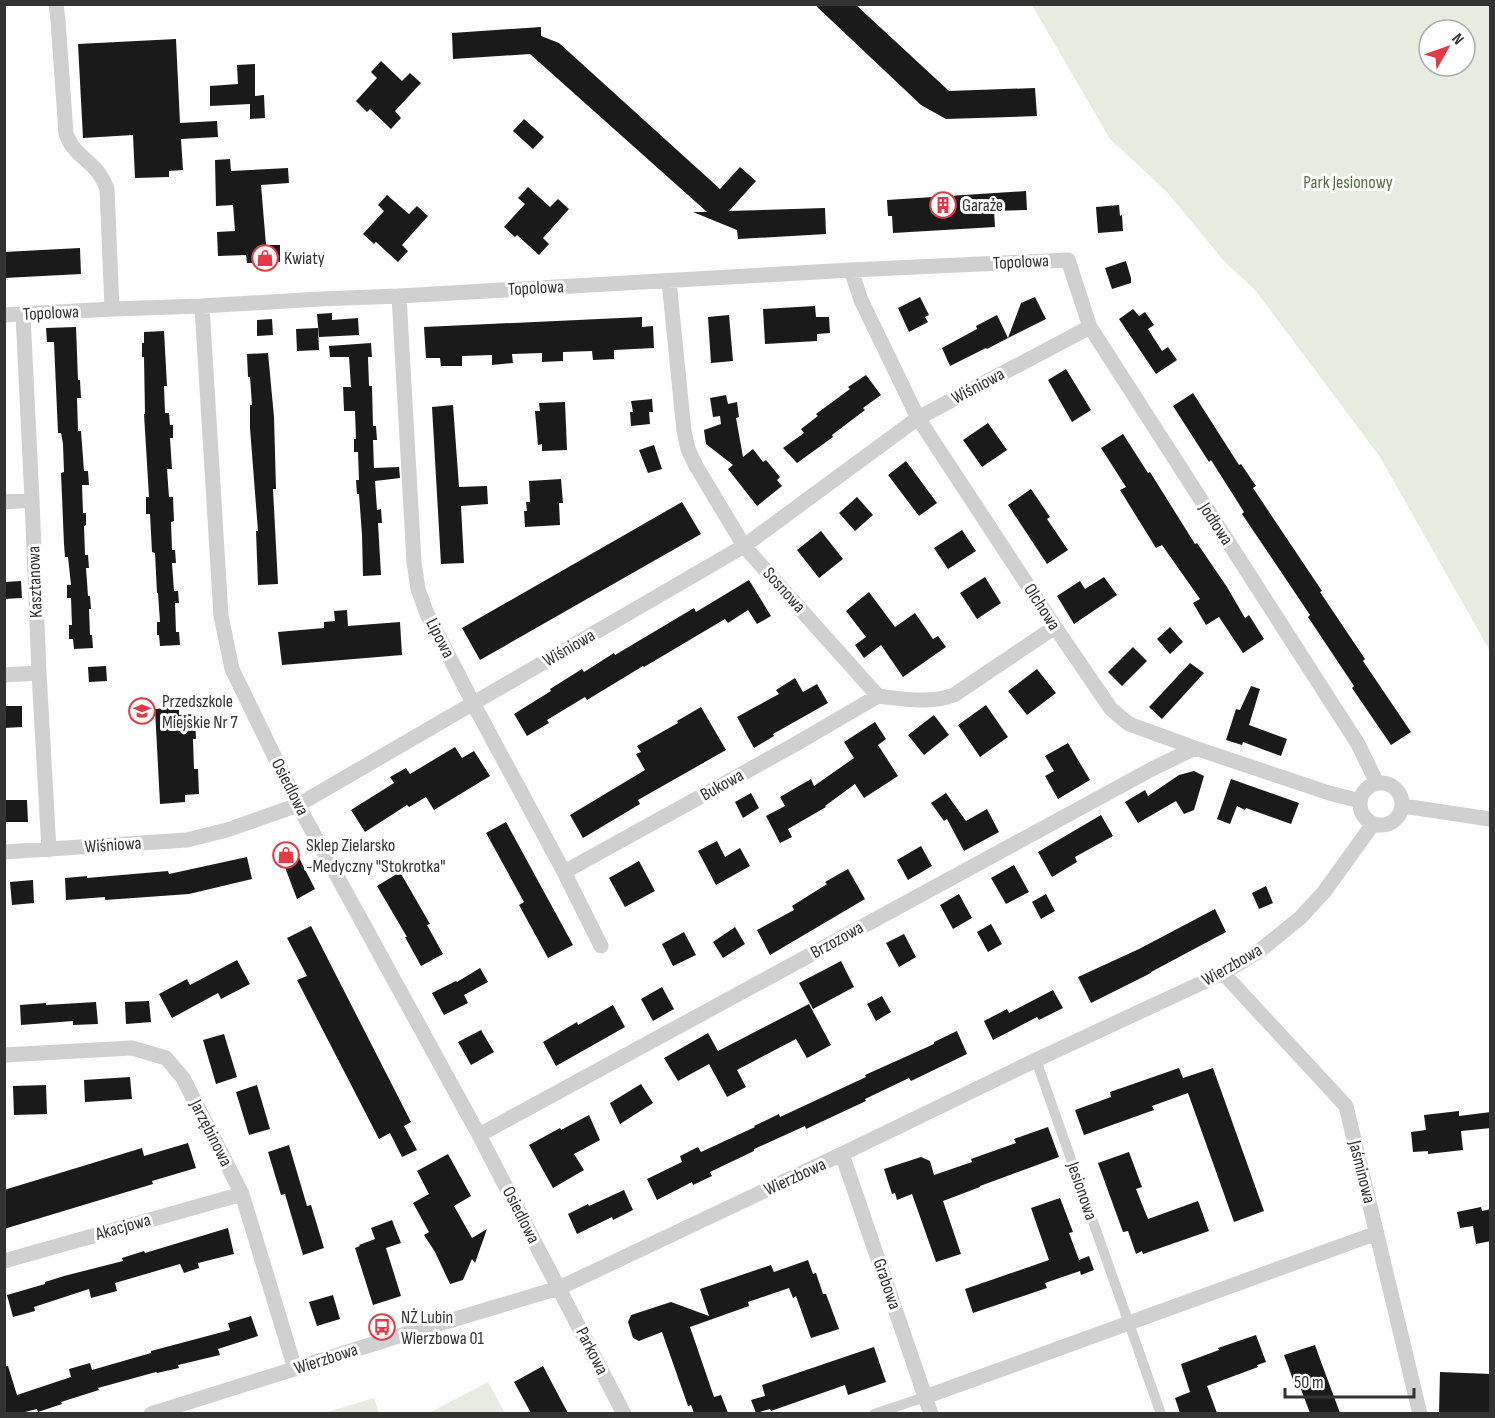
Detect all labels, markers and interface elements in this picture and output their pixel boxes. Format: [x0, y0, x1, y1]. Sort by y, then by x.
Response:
north arrow [1417, 18, 1477, 78]
text: N [1447, 30, 1467, 49]
park label: Park Jesionowy [1303, 172, 1393, 193]
building icon: Garaże [928, 190, 958, 220]
place label: Garaże [962, 195, 1003, 216]
shop icon: Kwiaty [250, 243, 280, 273]
place label: Kwiaty [284, 248, 325, 269]
street label: Topolowa [992, 250, 1050, 274]
street label: Topolowa [507, 276, 565, 300]
street label: Topolowa [22, 301, 80, 325]
street label: Wiśniowa [948, 363, 1008, 409]
street label: Jodłowa [1194, 498, 1237, 549]
street label: Kasztanowa [23, 546, 47, 618]
street label: Sosnowa [758, 563, 810, 617]
street label: Olchowa [1019, 580, 1065, 634]
street label: Lipowa [421, 615, 459, 661]
street label: Wiśniowa [539, 625, 599, 671]
place label: Przedszkole Miejskie Nr 7 [162, 691, 238, 733]
school or university icon: Przedszkole Miejskie Nr 7 [127, 696, 157, 726]
street label: Osiedlowa [267, 755, 313, 819]
street label: Bukowa [697, 765, 747, 805]
street label: Wiśniowa [84, 833, 142, 857]
place label: Sklep Zielarsko -Medyczny "Stokrotka" [306, 835, 445, 877]
shop icon: Sklep Zielarsko -Medyczny "Stokrotka" [271, 840, 301, 870]
street label: Brzozowa [807, 917, 867, 963]
street label: Wierzbowa [1198, 939, 1266, 990]
street label: Jarzębinowa [185, 1095, 237, 1170]
street label: Jaśminowa [1344, 1137, 1380, 1206]
street label: Wierzbowa [761, 1154, 829, 1200]
street label: Jesionowa [1062, 1158, 1102, 1223]
street label: Osiedlowa [498, 1183, 544, 1247]
street label: Akacjowa [92, 1209, 153, 1245]
street label: Grabowa [869, 1256, 905, 1312]
place label: NŻ Lubin Wierzbowa 01 [401, 1307, 484, 1349]
bus stop icon: NŻ Lubin Wierzbowa 01 [367, 1312, 397, 1342]
street label: Parkowa [571, 1324, 613, 1378]
street label: Wierzbowa [292, 1339, 361, 1379]
scale bar [1285, 1361, 1414, 1399]
text: 50 m [1294, 1372, 1324, 1393]

